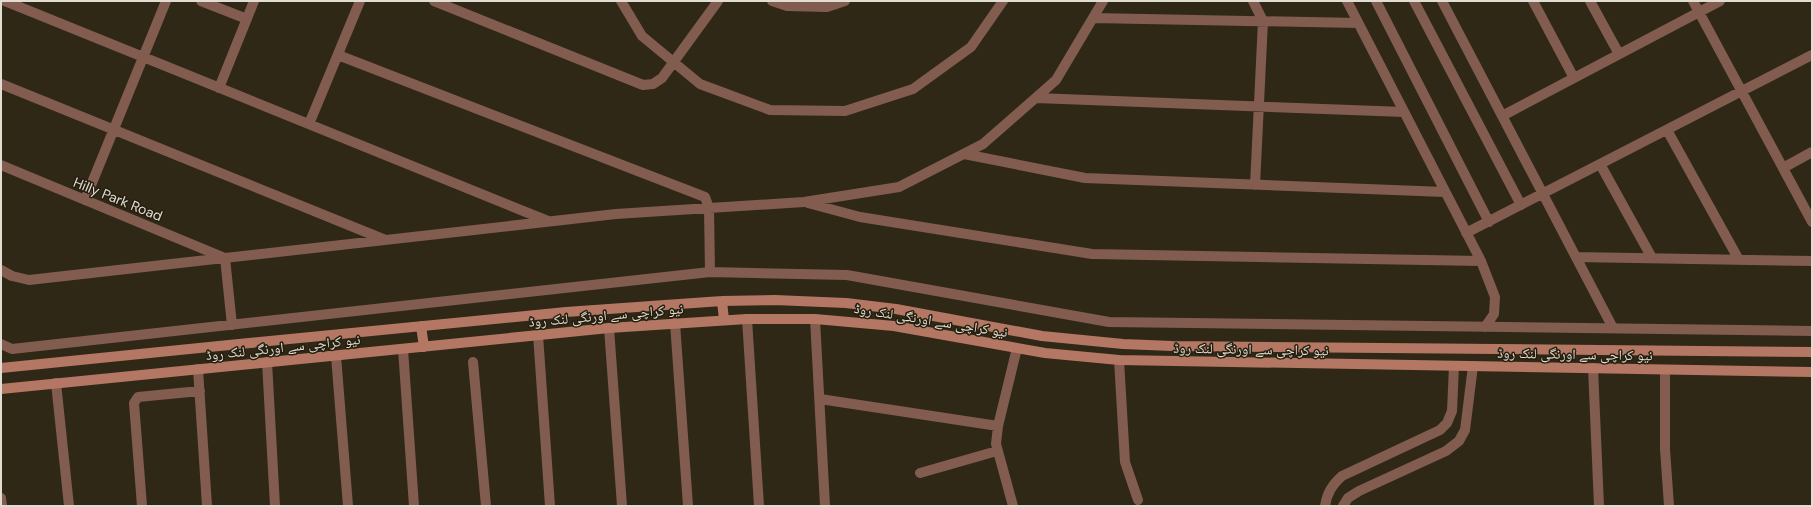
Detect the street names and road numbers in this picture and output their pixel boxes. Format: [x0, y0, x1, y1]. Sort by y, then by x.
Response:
street label: Hilly Park Road [71, 173, 165, 225]
street label: نیو کراچی سے اورنگی لنک روڈ [528, 299, 684, 331]
street label: نیو کراچی سے اورنگی لنک روڈ [853, 299, 1009, 341]
street label: نیو کراچی سے اورنگی لنک روڈ [205, 330, 361, 364]
street label: نیو کراچی سے اورنگی لنک روڈ [1173, 339, 1329, 359]
street label: نیو کراچی سے اورنگی لنک روڈ [1497, 344, 1653, 364]

